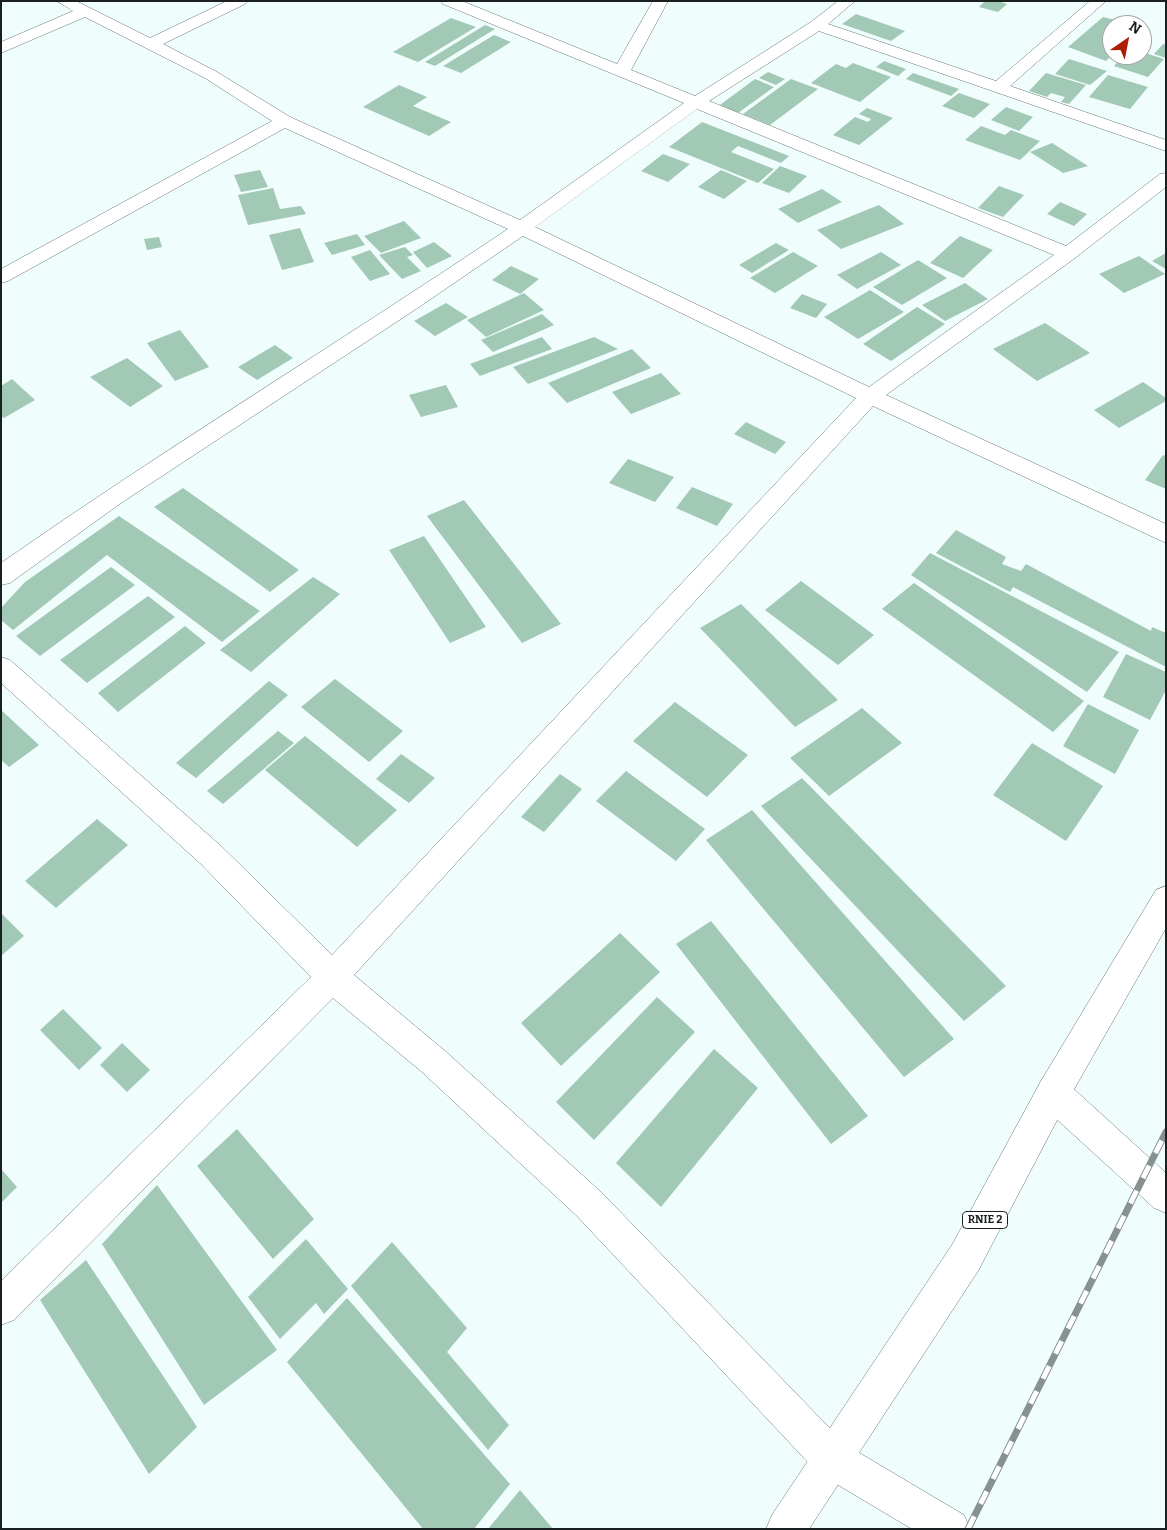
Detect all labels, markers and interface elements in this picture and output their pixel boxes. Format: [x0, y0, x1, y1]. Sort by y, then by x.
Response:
north arrow [1102, 15, 1152, 65]
text: N [1126, 18, 1144, 38]
road number: RNIE 2 [962, 1212, 1008, 1228]

